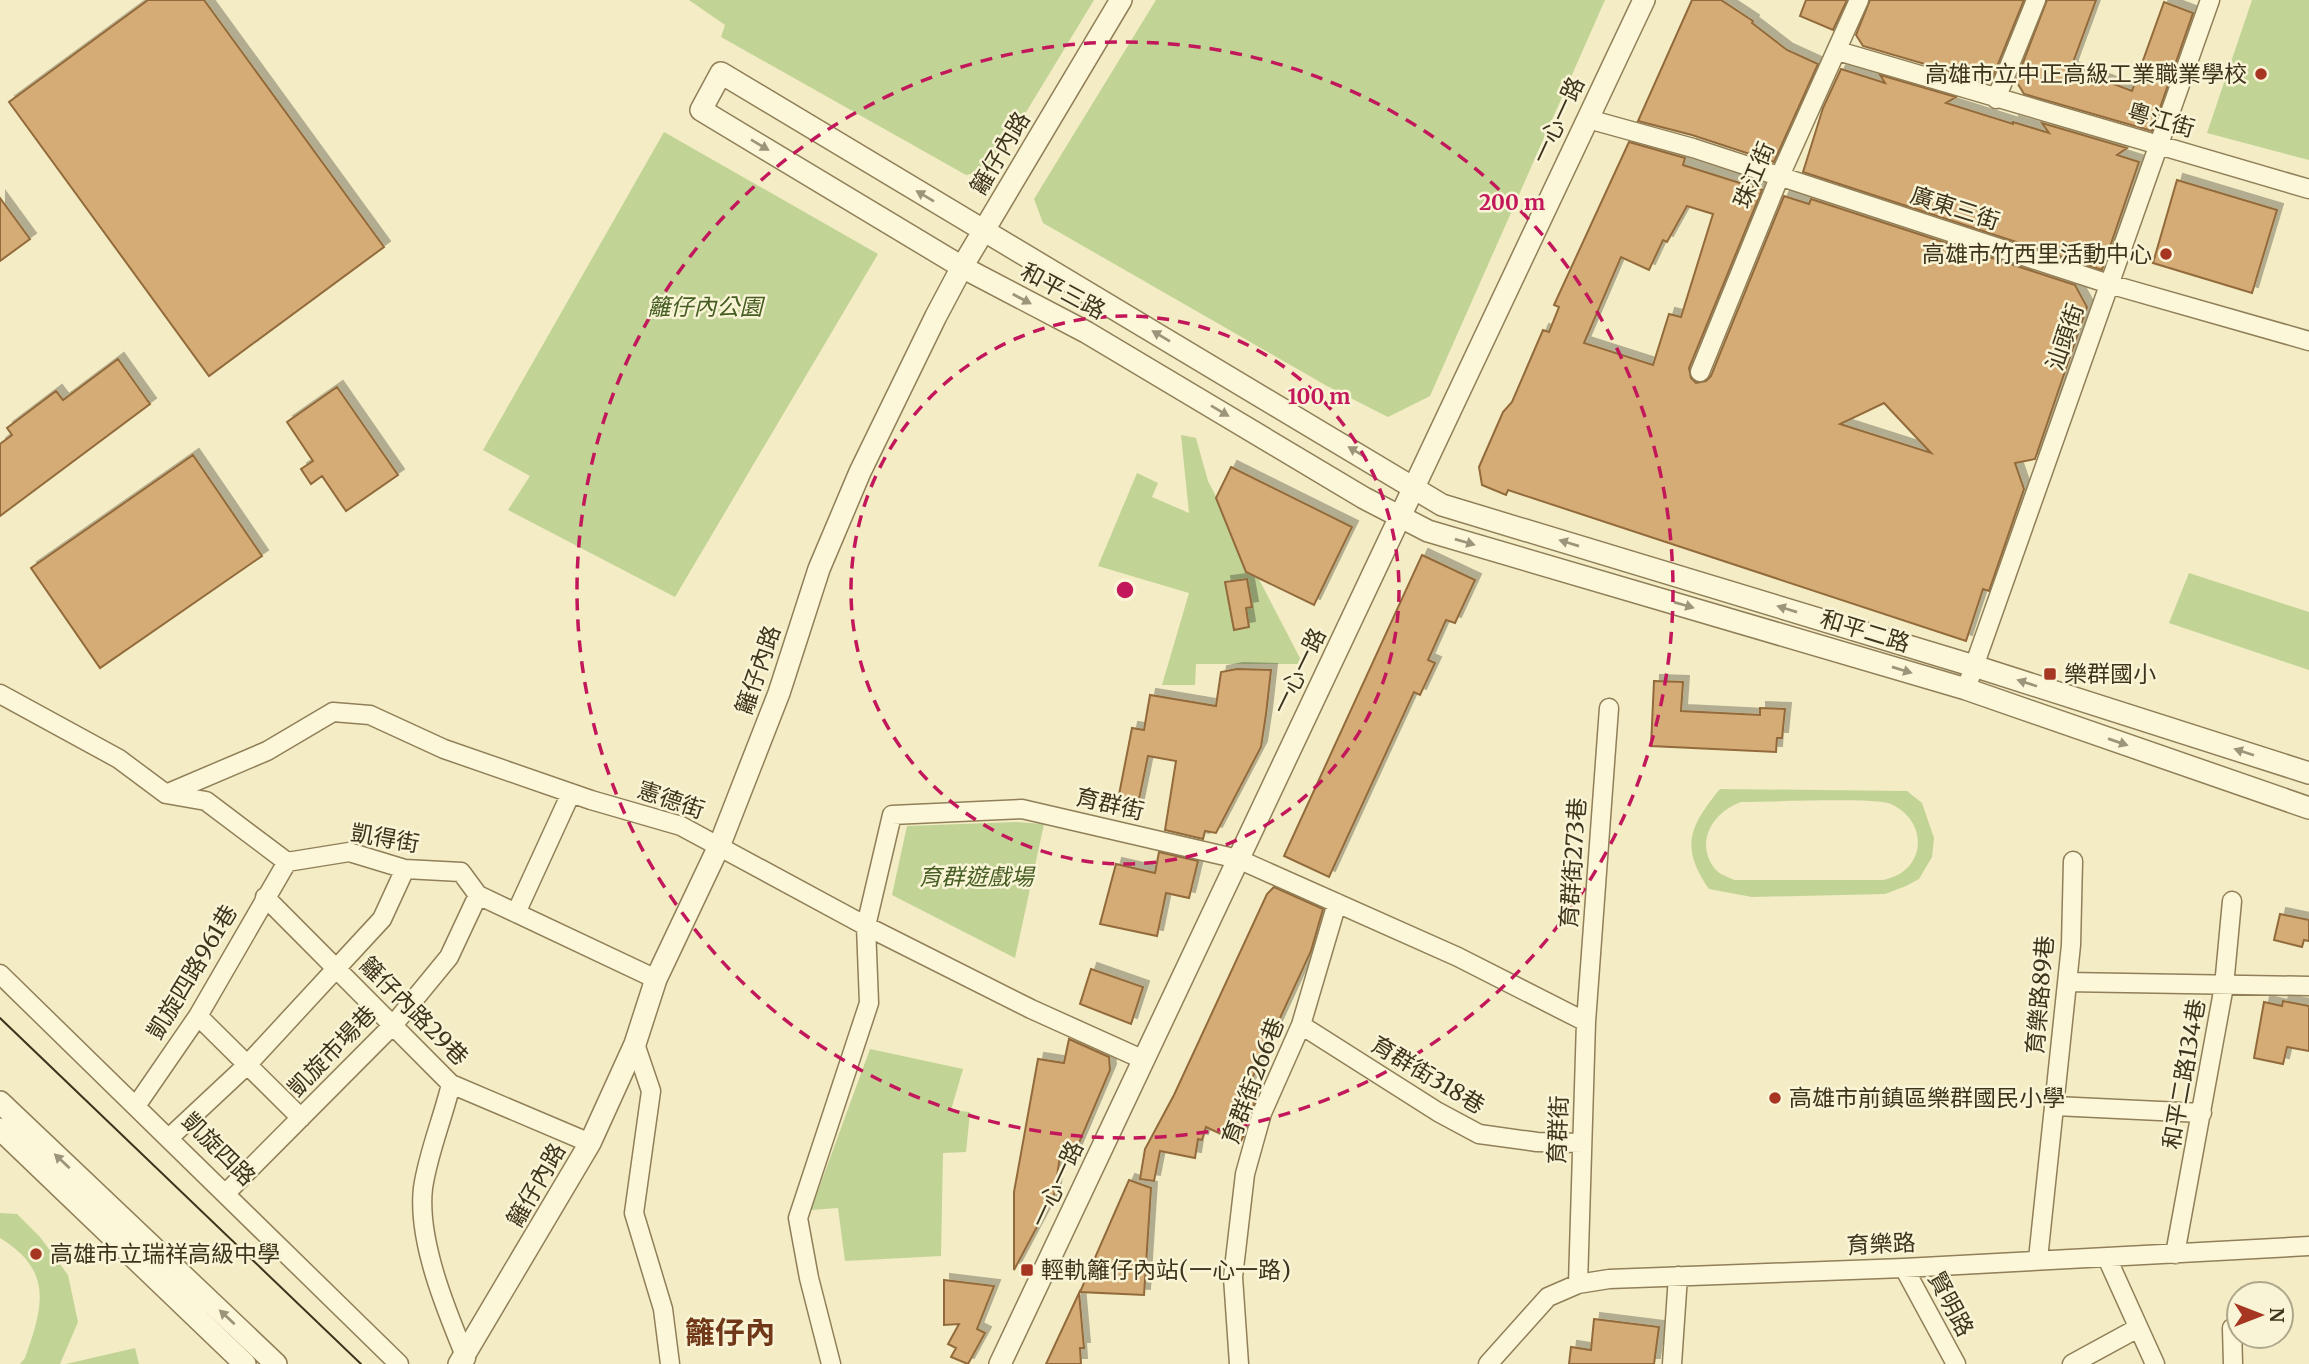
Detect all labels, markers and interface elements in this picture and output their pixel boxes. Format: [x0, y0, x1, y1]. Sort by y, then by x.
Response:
place label: 高雄市立中正高級工業職業學校 [1925, 59, 2247, 88]
marker: 高雄市立中正高級工業職業學校 [2253, 66, 2269, 82]
street label: 一心一路 [1525, 72, 1590, 168]
street label: 粵江街 [2124, 96, 2198, 143]
street label: 籬仔內路 [963, 106, 1036, 200]
street label: 珠江街 [1727, 137, 1780, 212]
one-way arrow [750, 138, 769, 151]
street label: 廣東三街 [1907, 180, 2003, 236]
text: 200 m [1479, 189, 1545, 216]
one-way arrow [916, 190, 935, 203]
place label: 高雄市竹西里活動中心 [1922, 239, 2152, 268]
marker: 高雄市竹西里活動中心 [2158, 246, 2174, 262]
street label: 和平三路 [1016, 256, 1111, 325]
park label: 籬仔內公園 [648, 292, 766, 321]
one-way arrow [1012, 293, 1032, 305]
street label: 汕頭街 [2040, 299, 2089, 374]
one-way arrow [1151, 331, 1171, 343]
text: 100 m [1288, 383, 1350, 410]
one-way arrow [1210, 405, 1229, 418]
one-way arrow [1347, 446, 1366, 458]
one-way arrow [1455, 537, 1476, 547]
one-way arrow [1558, 538, 1579, 548]
centre of rings [1113, 578, 1137, 602]
one-way arrow [1673, 601, 1694, 611]
one-way arrow [1776, 603, 1797, 613]
street label: 和平二路 [1817, 603, 1913, 658]
street label: 籬仔內路 [729, 622, 786, 718]
street label: 一心一路 [1265, 623, 1332, 718]
place label: 樂群國小 [2064, 659, 2156, 688]
one-way arrow [1892, 665, 1913, 675]
marker: 樂群國小 [2042, 666, 2058, 682]
one-way arrow [2017, 677, 2038, 687]
one-way arrow [2107, 737, 2128, 748]
one-way arrow [2233, 747, 2254, 757]
street label: 憲德街 [634, 775, 709, 824]
street label: 育群街 [1073, 782, 1147, 825]
street label: 育群街273巷 [1553, 797, 1592, 929]
street label: 凱得街 [349, 817, 422, 858]
park label: 育群遊戲場 [919, 862, 1037, 891]
street label: 凱旋四路961巷 [140, 899, 243, 1044]
street label: 育樂路89巷 [2020, 934, 2059, 1056]
street label: 籬仔內路29巷 [354, 950, 475, 1071]
street label: 和平二路134巷 [2156, 997, 2211, 1151]
street label: 凱旋市場巷 [281, 999, 382, 1102]
street label: 育群街266巷 [1215, 1014, 1290, 1148]
street label: 育群街318巷 [1366, 1029, 1490, 1120]
place label: 高雄市前鎮區樂群國民小學 [1789, 1083, 2065, 1112]
marker: 高雄市前鎮區樂群國民小學 [1767, 1090, 1783, 1106]
street label: 育群街 [1542, 1095, 1573, 1165]
street label: 凱旋四路 [177, 1106, 262, 1191]
street label: 一心一路 [1024, 1136, 1089, 1232]
street label: 籬仔內路 [500, 1138, 571, 1232]
one-way arrow [53, 1152, 70, 1169]
street label: 育樂路 [1846, 1227, 1916, 1260]
place label: 高雄市立瑞祥高級中學 [50, 1239, 280, 1268]
marker: 高雄市立瑞祥高級中學 [28, 1246, 44, 1262]
place label: 輕軌籬仔內站(一心一路) [1041, 1255, 1291, 1284]
marker: 輕軌籬仔內站(一心一路) [1019, 1262, 1035, 1278]
street label: 賢明路 [1922, 1266, 1980, 1341]
north arrow [2225, 1280, 2295, 1350]
text: N [2265, 1307, 2289, 1323]
one-way arrow [218, 1309, 235, 1325]
district label: 籬仔內 [685, 1313, 775, 1351]

